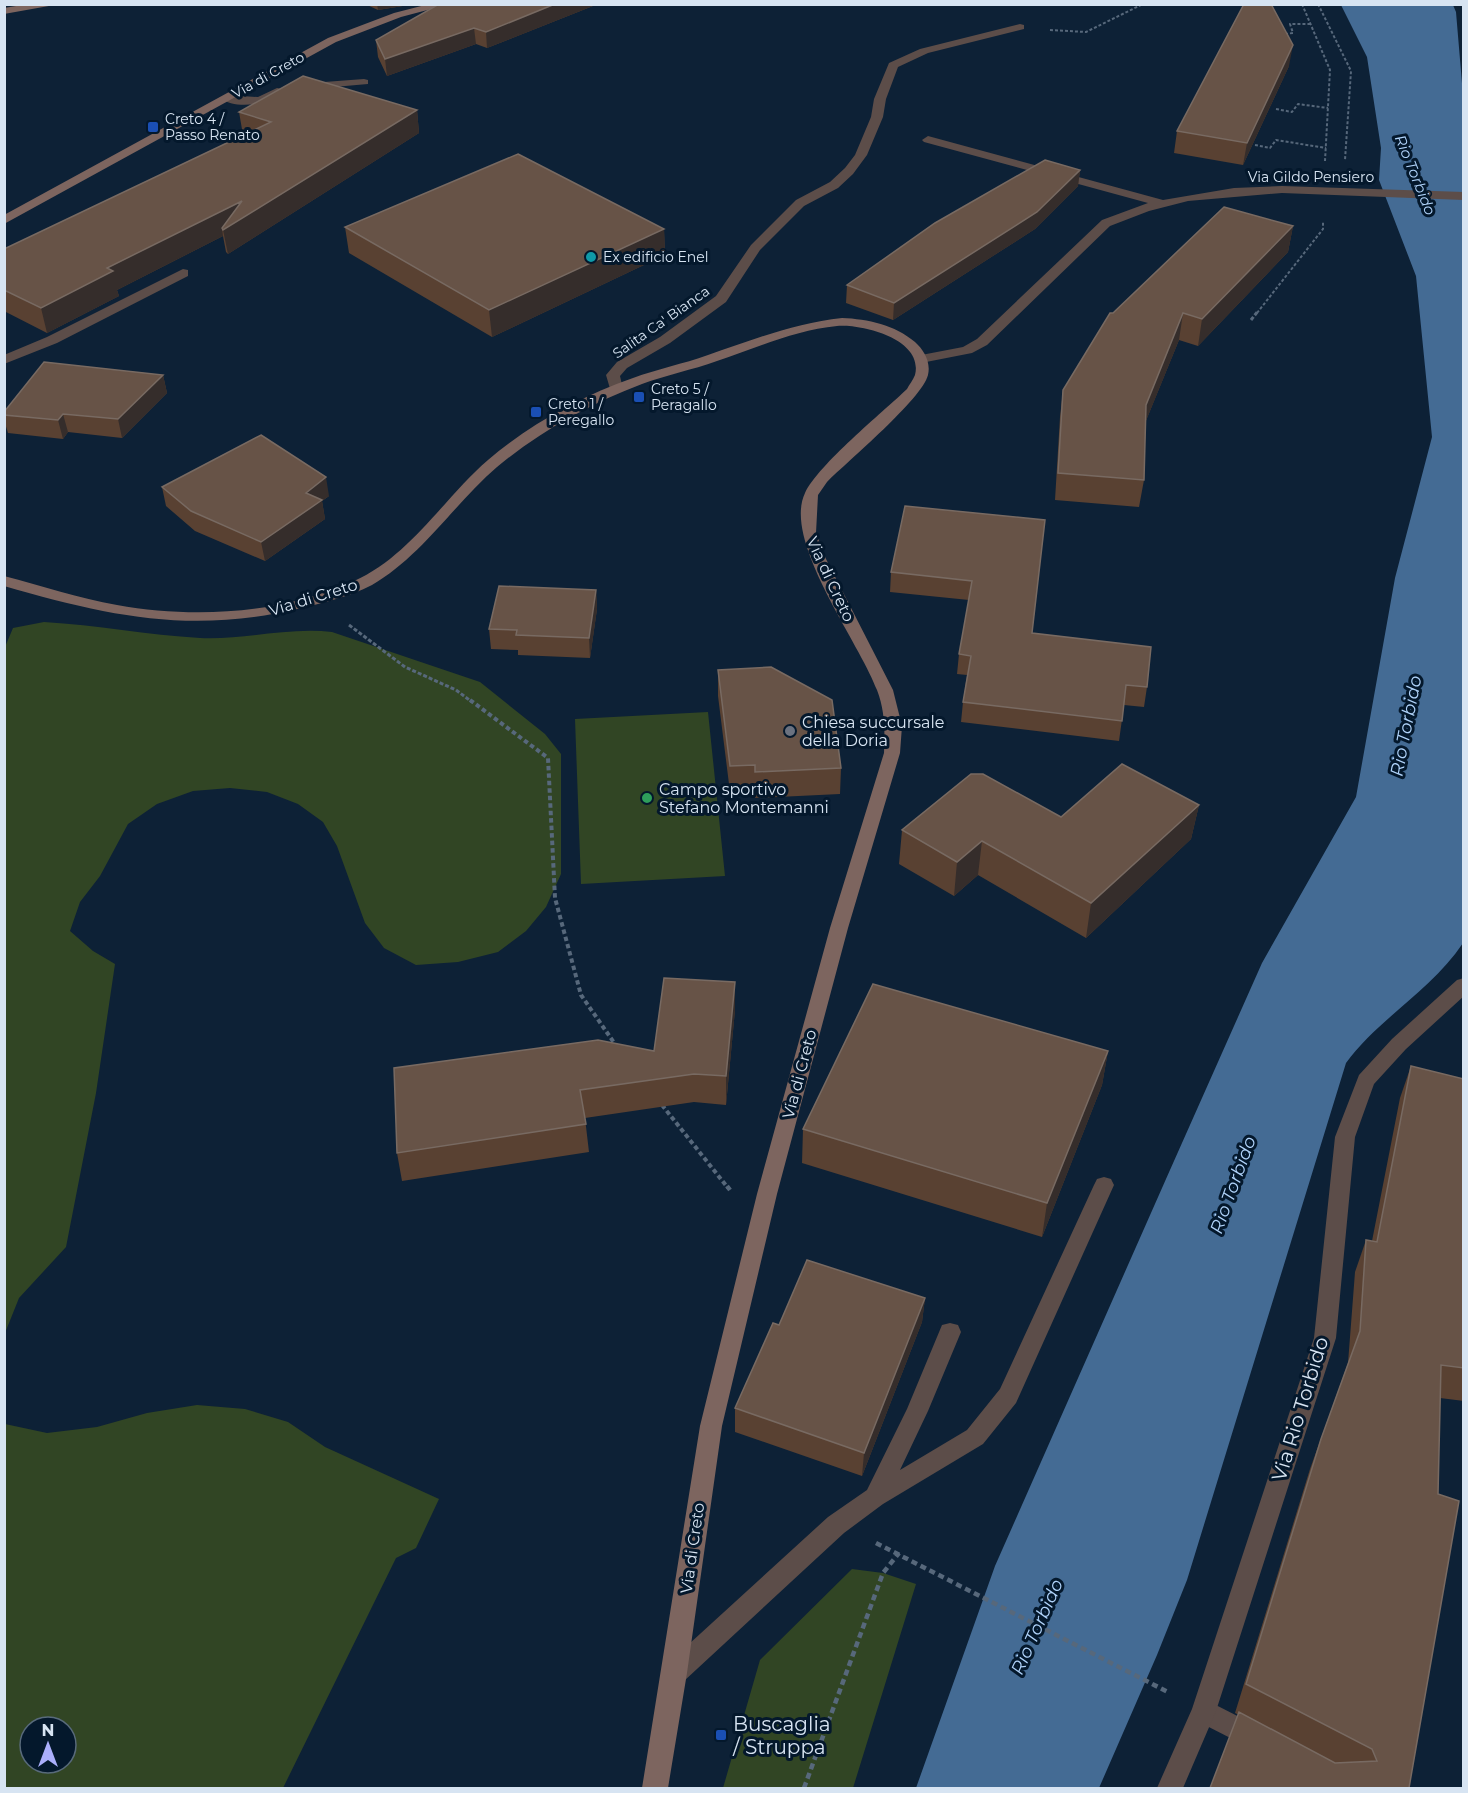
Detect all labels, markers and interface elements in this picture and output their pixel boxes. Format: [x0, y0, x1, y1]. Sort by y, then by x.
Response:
street label: Via di Creto [229, 48, 308, 102]
place label: Creto 4 / Passo Renato [165, 110, 260, 144]
marker: Creto 4 / Passo Renato [146, 120, 160, 134]
water label: Rio Torbido [1391, 132, 1440, 218]
street label: Via Gildo Pensiero [1248, 168, 1375, 186]
place label: Ex edificio Enel [603, 248, 708, 266]
marker: Ex edificio Enel [584, 250, 598, 264]
street label: Salita Ca' Bianca [609, 282, 713, 362]
place label: Creto 5 / Peragallo [651, 380, 717, 414]
marker: Creto 5 / Peragallo [632, 390, 646, 404]
place label: Creto 1 / Peregallo [548, 395, 615, 429]
marker: Creto 1 / Peregallo [529, 405, 543, 419]
street label: Via di Creto [803, 534, 859, 625]
street label: Via di Creto [267, 575, 360, 620]
water label: Rio Torbido [1385, 674, 1427, 778]
place label: Chiesa succursale della Doria [802, 713, 944, 750]
marker: Chiesa succursale della Doria [783, 724, 797, 738]
place label: Campo sportivo Stefano Montemanni [659, 780, 829, 817]
marker: Campo sportivo Stefano Montemanni [640, 791, 654, 805]
street label: Via di Creto [778, 1027, 821, 1121]
water label: Rio Torbido [1205, 1133, 1261, 1237]
street label: Via Rio Torbido [1267, 1334, 1333, 1484]
street label: Via di Creto [677, 1501, 708, 1595]
water label: Rio Torbido [1006, 1576, 1068, 1678]
place label: Buscaglia / Struppa [732, 1712, 831, 1759]
north arrow [18, 1715, 78, 1775]
text: N [42, 1721, 54, 1740]
marker: Buscaglia / Struppa [714, 1728, 728, 1742]

